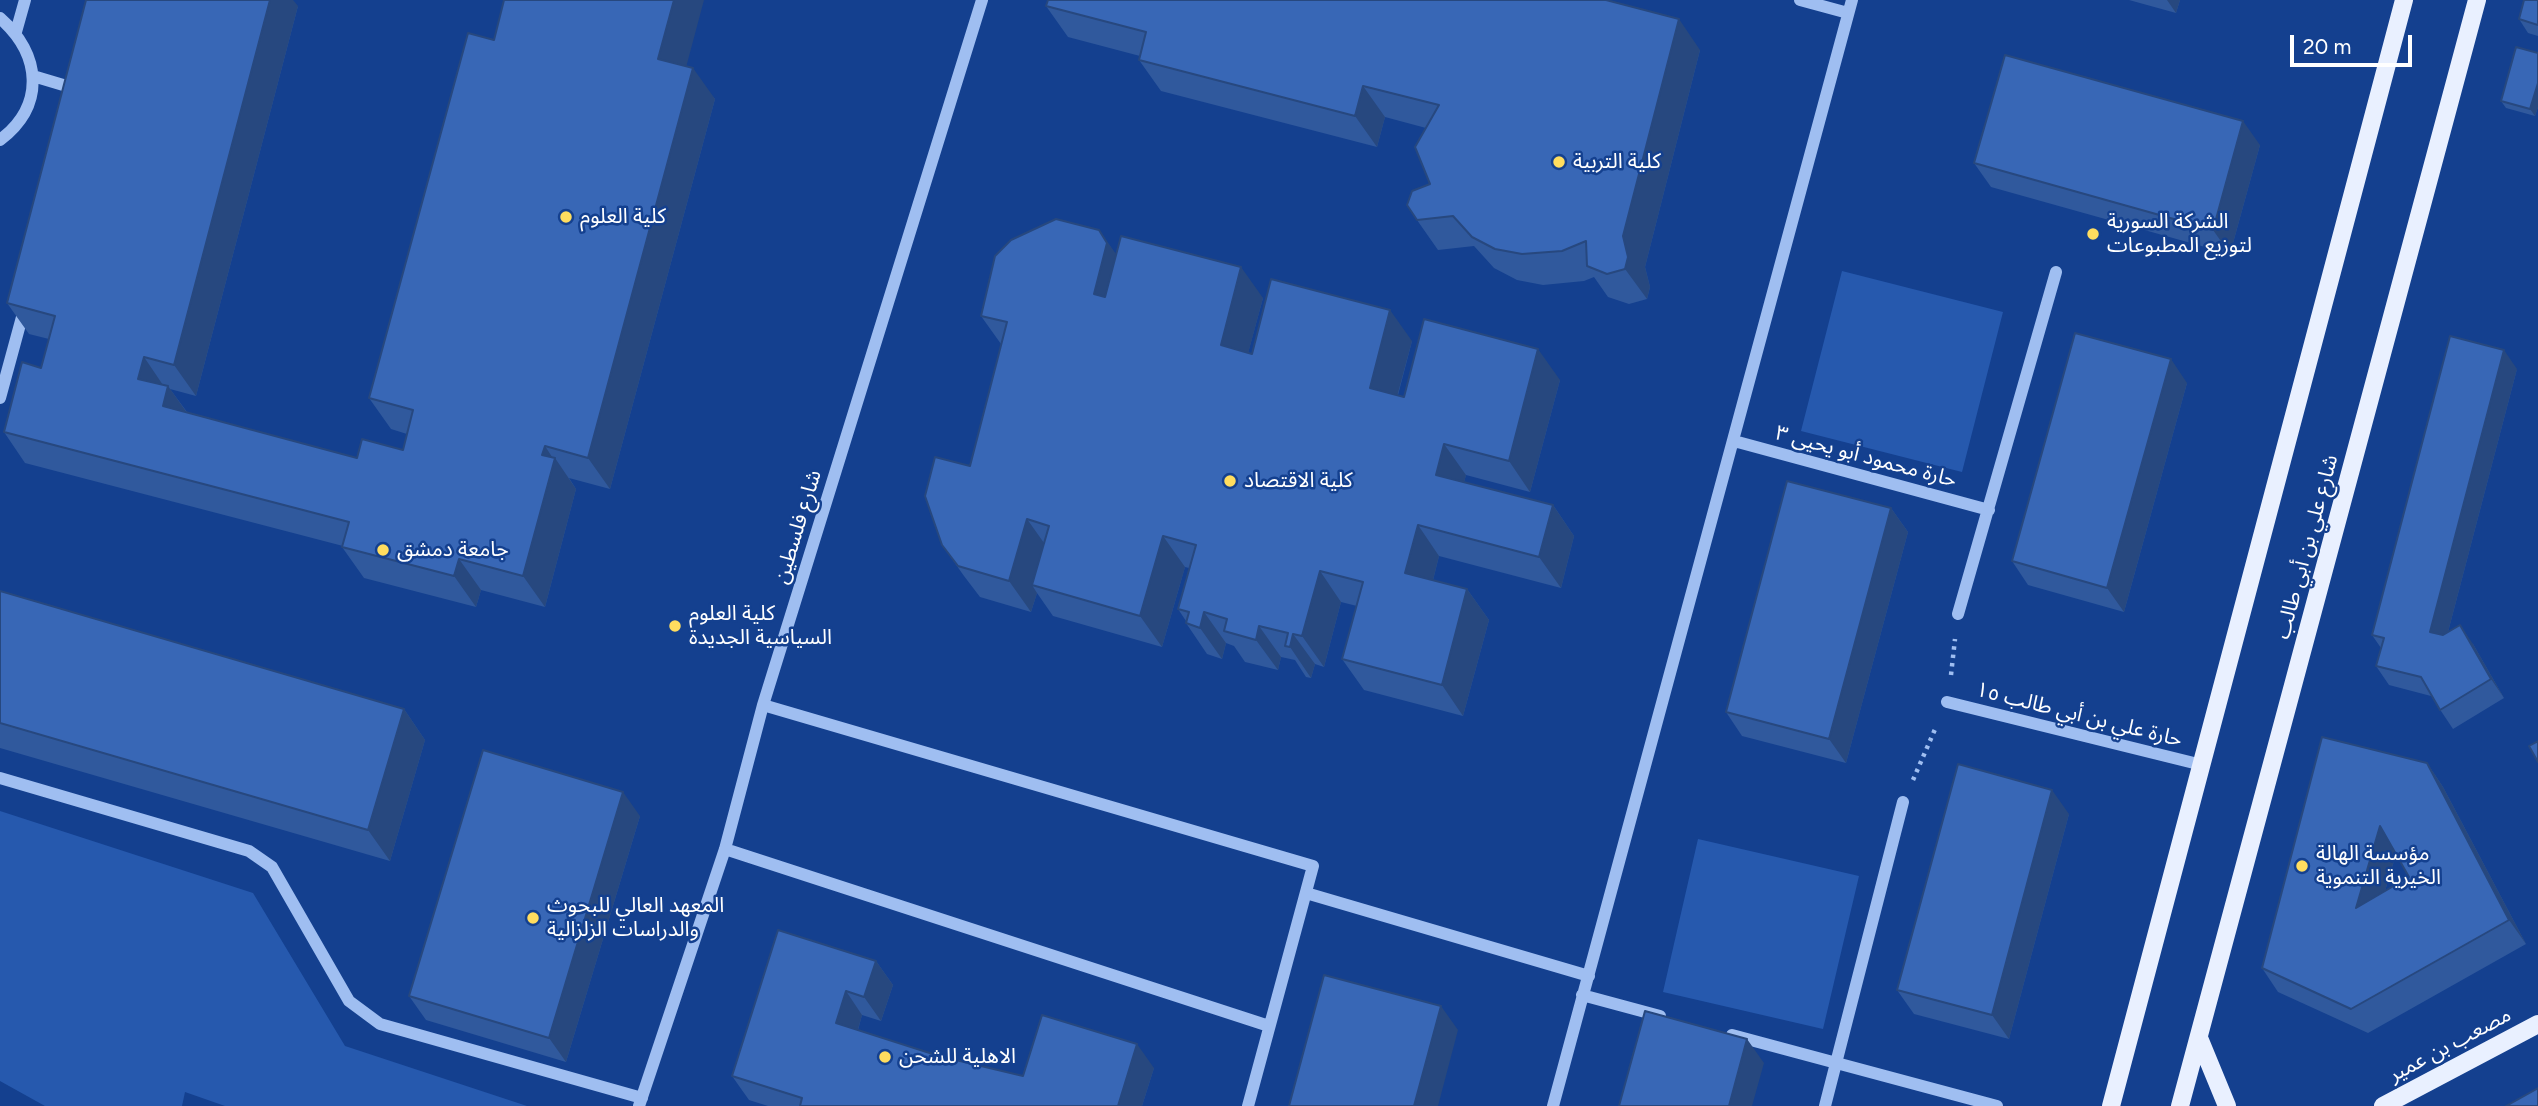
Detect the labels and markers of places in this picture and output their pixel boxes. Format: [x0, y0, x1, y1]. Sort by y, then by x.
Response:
place label: كلية التربية [1573, 149, 1661, 175]
marker: كلية التربية [1551, 154, 1567, 170]
place label: كلية العلوم [580, 204, 666, 230]
marker: كلية العلوم [558, 209, 574, 225]
place label: الشركة السورية لتوزيع المطبوعات [2107, 209, 2252, 259]
marker: الشركة السورية لتوزيع المطبوعات [2085, 226, 2101, 242]
place label: كلية الاقتصاد [1244, 468, 1353, 494]
marker: كلية الاقتصاد [1222, 473, 1238, 489]
place label: جامعة دمشق [397, 537, 509, 563]
marker: جامعة دمشق [375, 542, 391, 558]
place label: كلية العلوم السياسية الجديدة [689, 601, 832, 651]
marker: كلية العلوم السياسية الجديدة [667, 618, 683, 634]
place label: مؤسسة الهالة الخيرية التنموية [2316, 841, 2441, 891]
marker: مؤسسة الهالة الخيرية التنموية [2294, 858, 2310, 874]
place label: المعهد العالي للبحوث والدراسات الزلزالية [547, 893, 724, 943]
marker: المعهد العالي للبحوث والدراسات الزلزالية [525, 910, 541, 926]
place label: الاهلية للشحن [899, 1044, 1016, 1070]
marker: الاهلية للشحن [877, 1049, 893, 1065]

